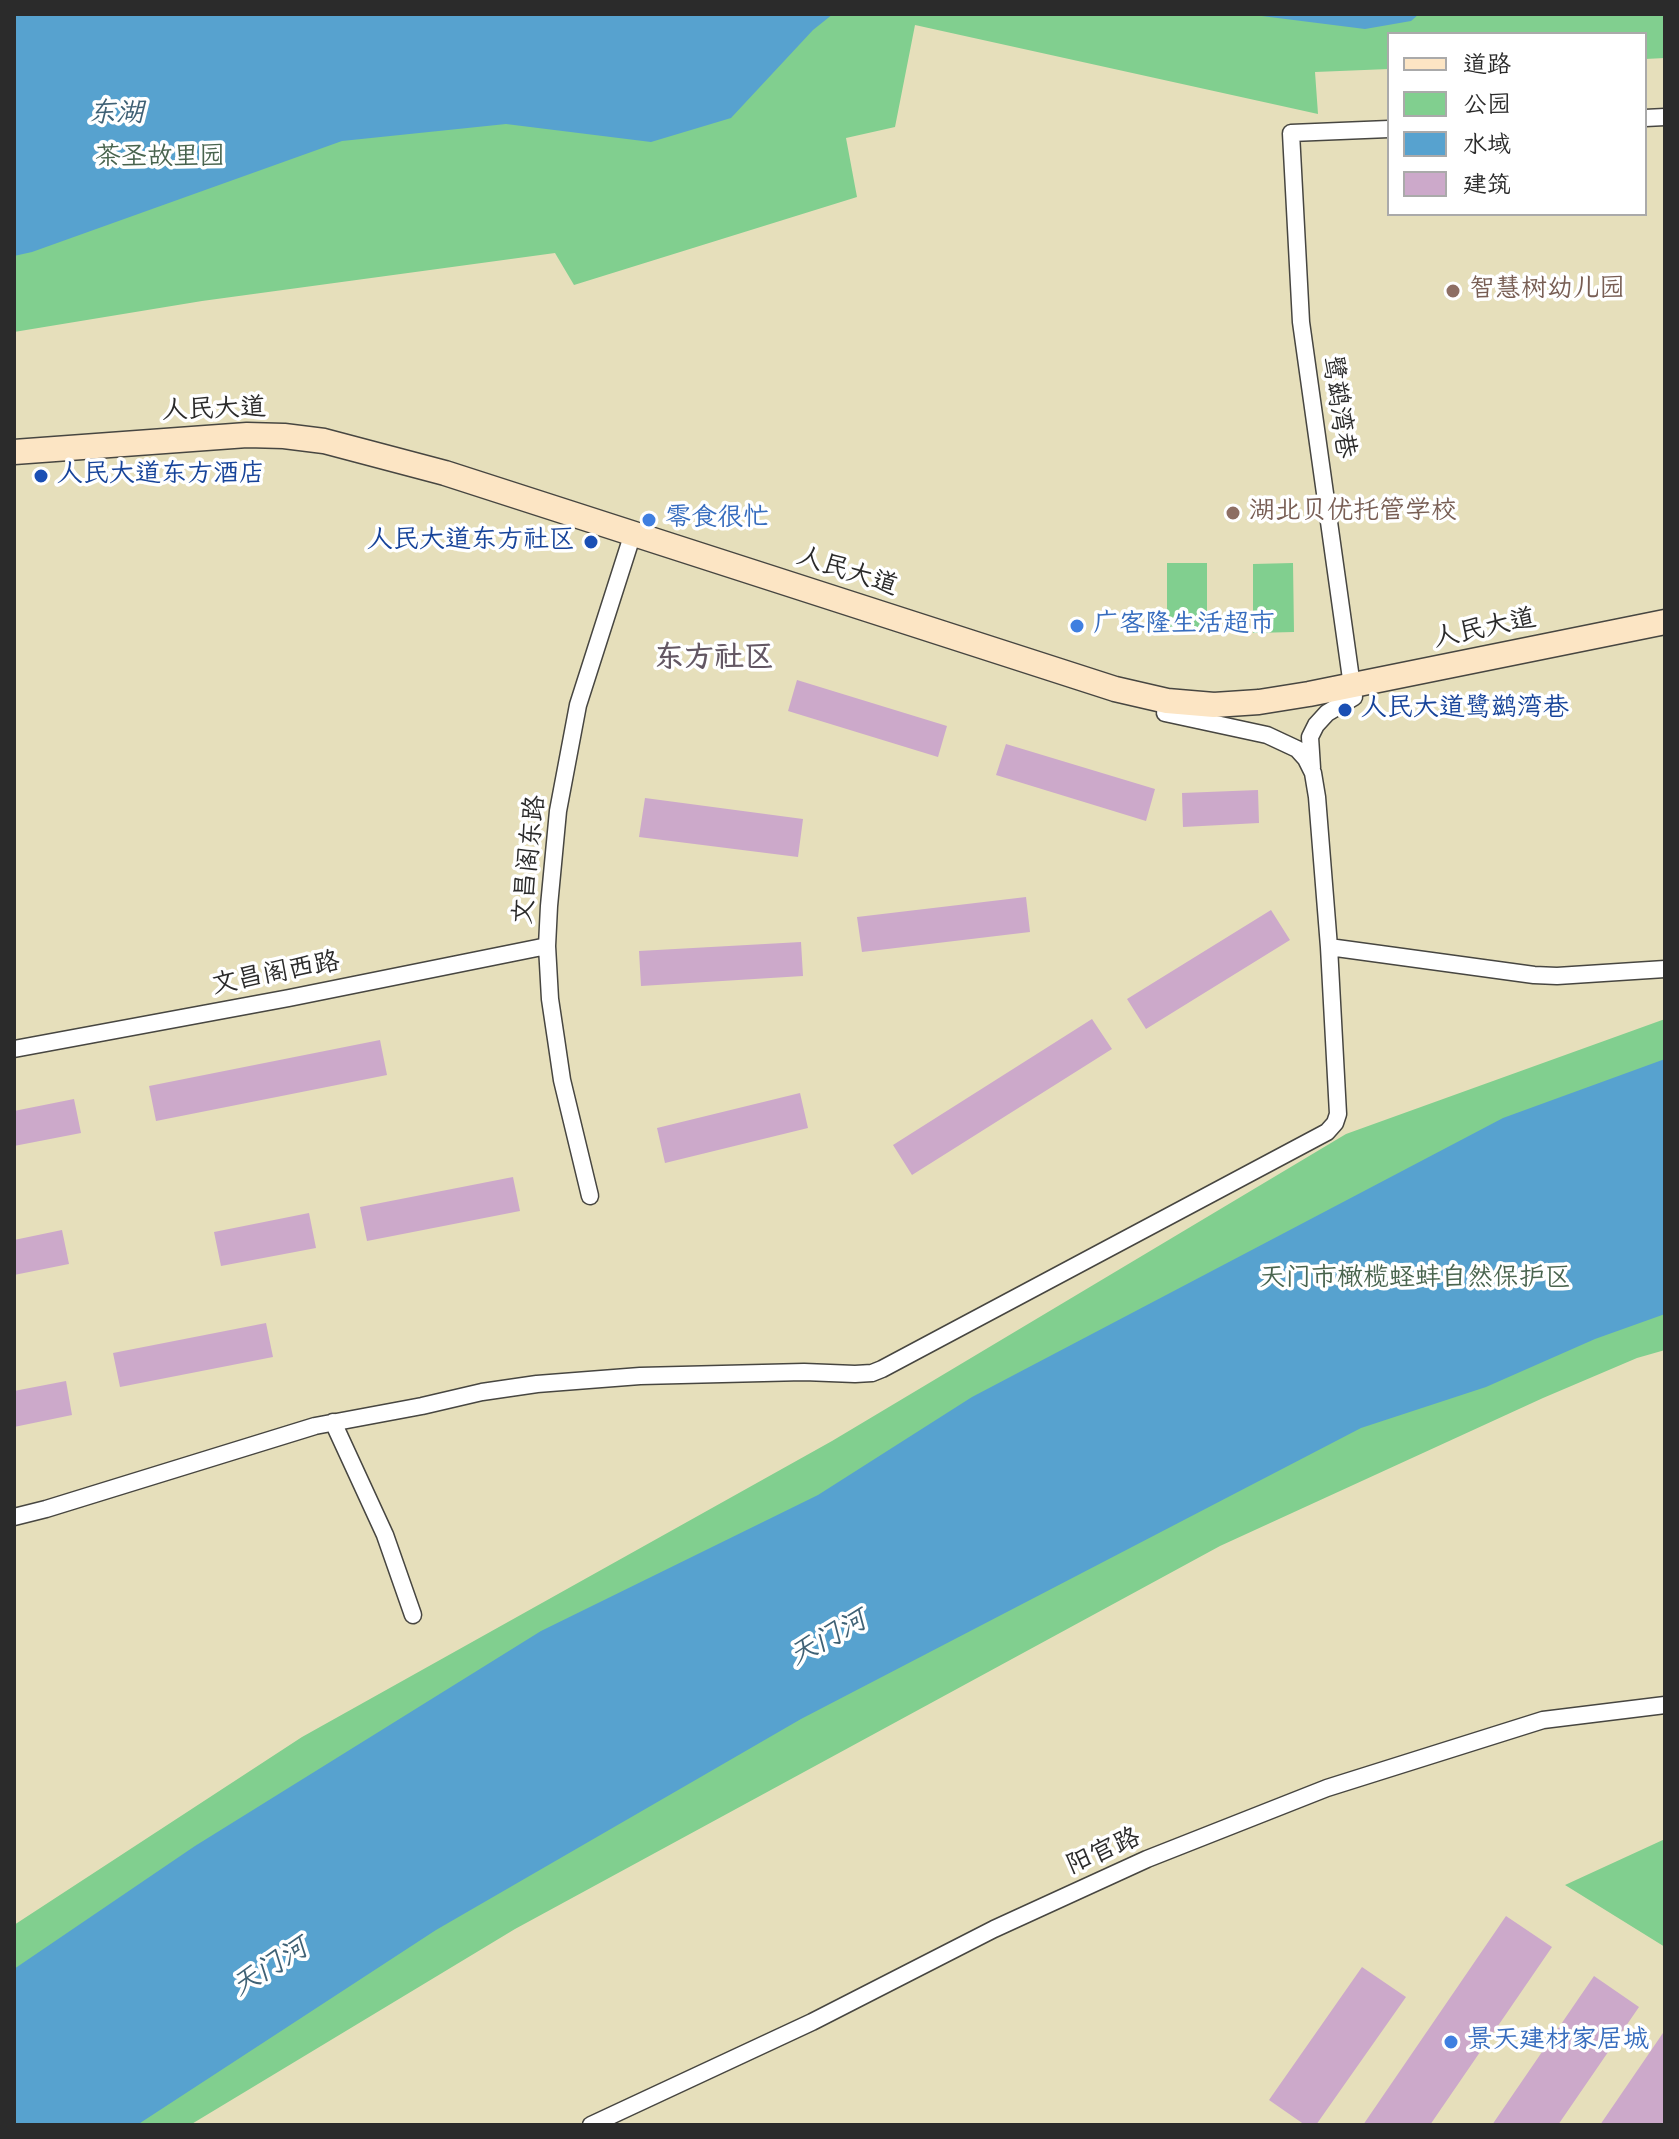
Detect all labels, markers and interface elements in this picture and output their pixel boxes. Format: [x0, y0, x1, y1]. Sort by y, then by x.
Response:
legend [1387, 32, 1647, 216]
text: 道路 [1463, 48, 1511, 82]
text: 公园 [1463, 88, 1511, 122]
water label: 东湖 [88, 98, 144, 132]
text: 水域 [1463, 128, 1511, 162]
park label: 茶圣故里园 [95, 143, 225, 175]
text: 建筑 [1463, 168, 1511, 202]
place label: 智慧树幼儿园 [1469, 275, 1625, 307]
marker: 智慧树幼儿园 [1444, 282, 1462, 300]
street label: 鹭鹚湾巷 [1314, 353, 1360, 461]
street label: 人民大道 [161, 394, 267, 428]
place label: 人民大道东方酒店 [57, 460, 265, 492]
marker: 人民大道东方酒店 [32, 467, 50, 485]
place label: 湖北贝优托管学校 [1249, 497, 1457, 529]
place label: 零食很忙 [665, 504, 769, 536]
marker: 湖北贝优托管学校 [1224, 504, 1242, 522]
marker: 零食很忙 [640, 511, 658, 529]
place label: 人民大道东方社区 [367, 526, 575, 558]
marker: 人民大道东方社区 [582, 533, 600, 551]
street label: 人民大道 [793, 542, 901, 604]
street label: 人民大道 [1431, 604, 1539, 656]
place label: 广客隆生活超市 [1093, 610, 1275, 642]
marker: 广客隆生活超市 [1068, 617, 1086, 635]
district label: 东方社区 [654, 642, 774, 678]
place label: 人民大道鹭鹚湾巷 [1361, 694, 1569, 726]
marker: 人民大道鹭鹚湾巷 [1336, 701, 1354, 719]
street label: 文昌阁东路 [509, 794, 553, 926]
street label: 文昌阁西路 [209, 947, 343, 1003]
park label: 天门市橄榄蛏蚌自然保护区 [1259, 1264, 1571, 1296]
water label: 天门河 [784, 1605, 874, 1675]
street label: 阳官路 [1062, 1823, 1146, 1883]
water label: 天门河 [226, 1932, 316, 2006]
place label: 景天建材家居城 [1467, 2026, 1649, 2058]
marker: 景天建材家居城 [1442, 2033, 1460, 2051]

